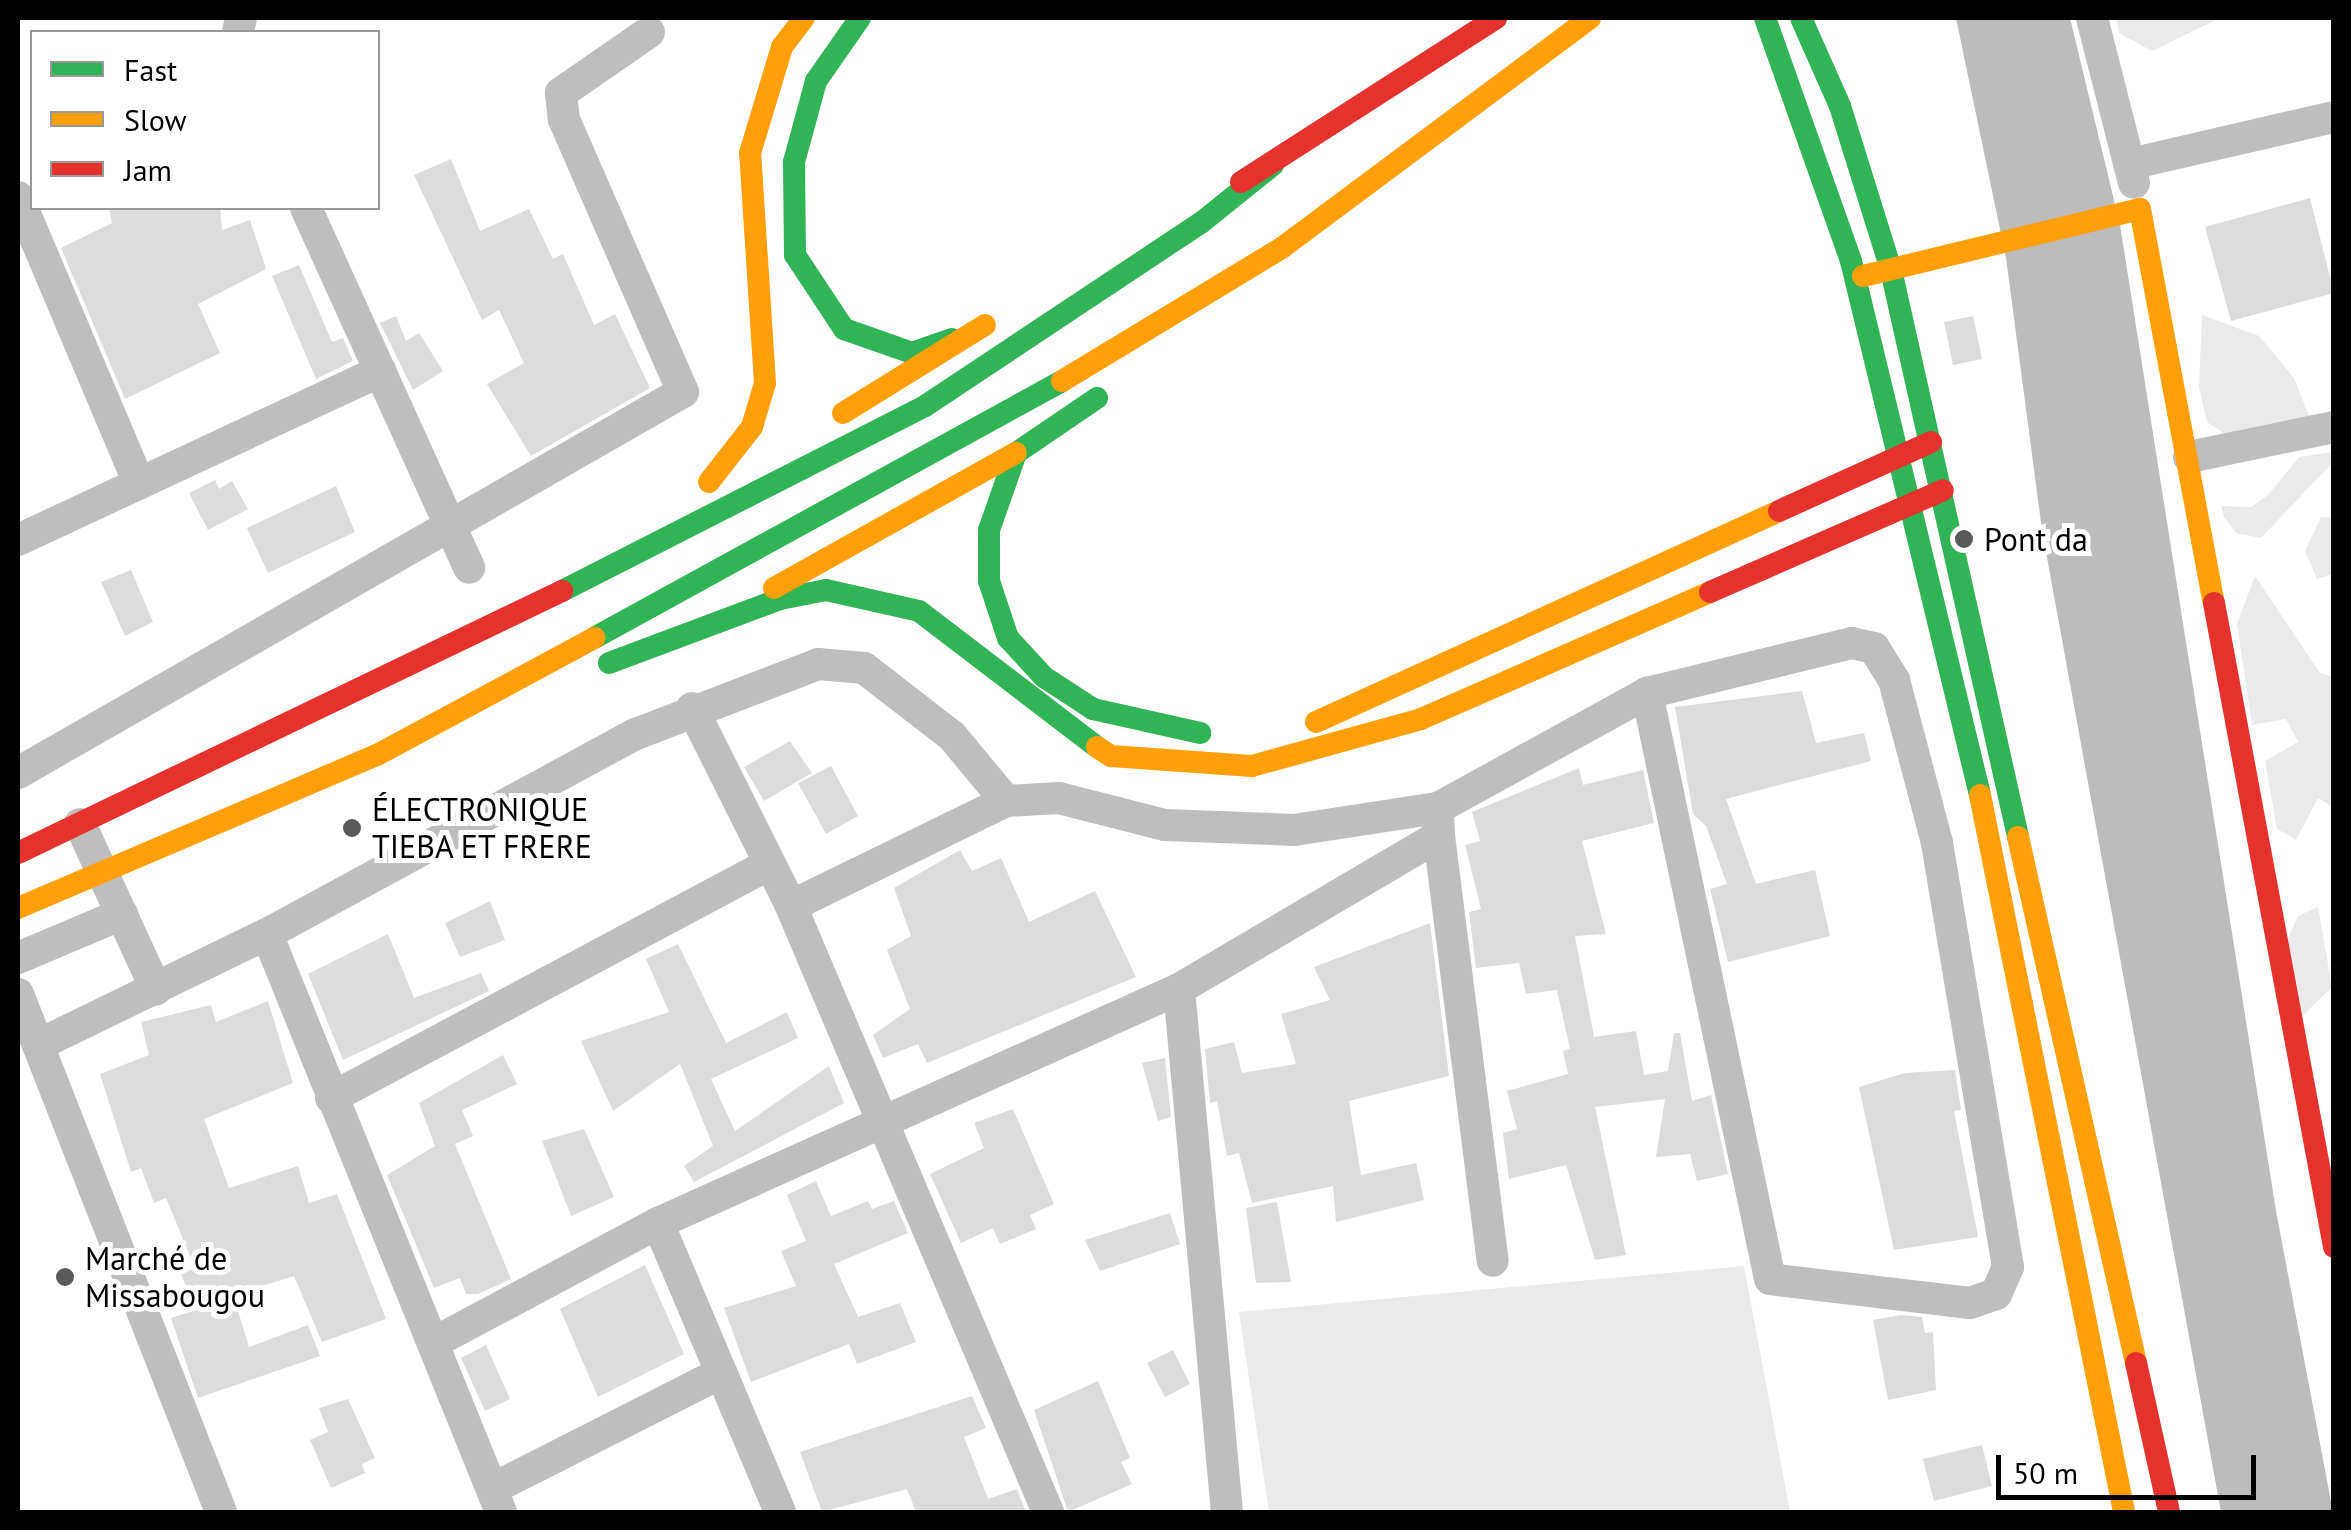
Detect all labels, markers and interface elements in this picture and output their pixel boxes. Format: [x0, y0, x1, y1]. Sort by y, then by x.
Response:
legend [30, 30, 380, 210]
text: Fast [124, 50, 177, 89]
text: Slow [124, 100, 187, 139]
text: Jam [124, 150, 172, 189]
place label: Pont da [1984, 520, 2088, 558]
marker: Pont da [1953, 528, 1975, 550]
place label: ÉLECTRONIQUE TIEBA ET FRERE [372, 791, 595, 866]
marker: ÉLECTRONIQUE TIEBA ET FRERE [341, 817, 363, 839]
place label: Marché de Missabougou [85, 1240, 265, 1315]
marker: Marché de Missabougou [54, 1266, 76, 1288]
scale bar [2001, 1435, 2261, 1497]
text: 50 m [2013, 1453, 2078, 1492]

